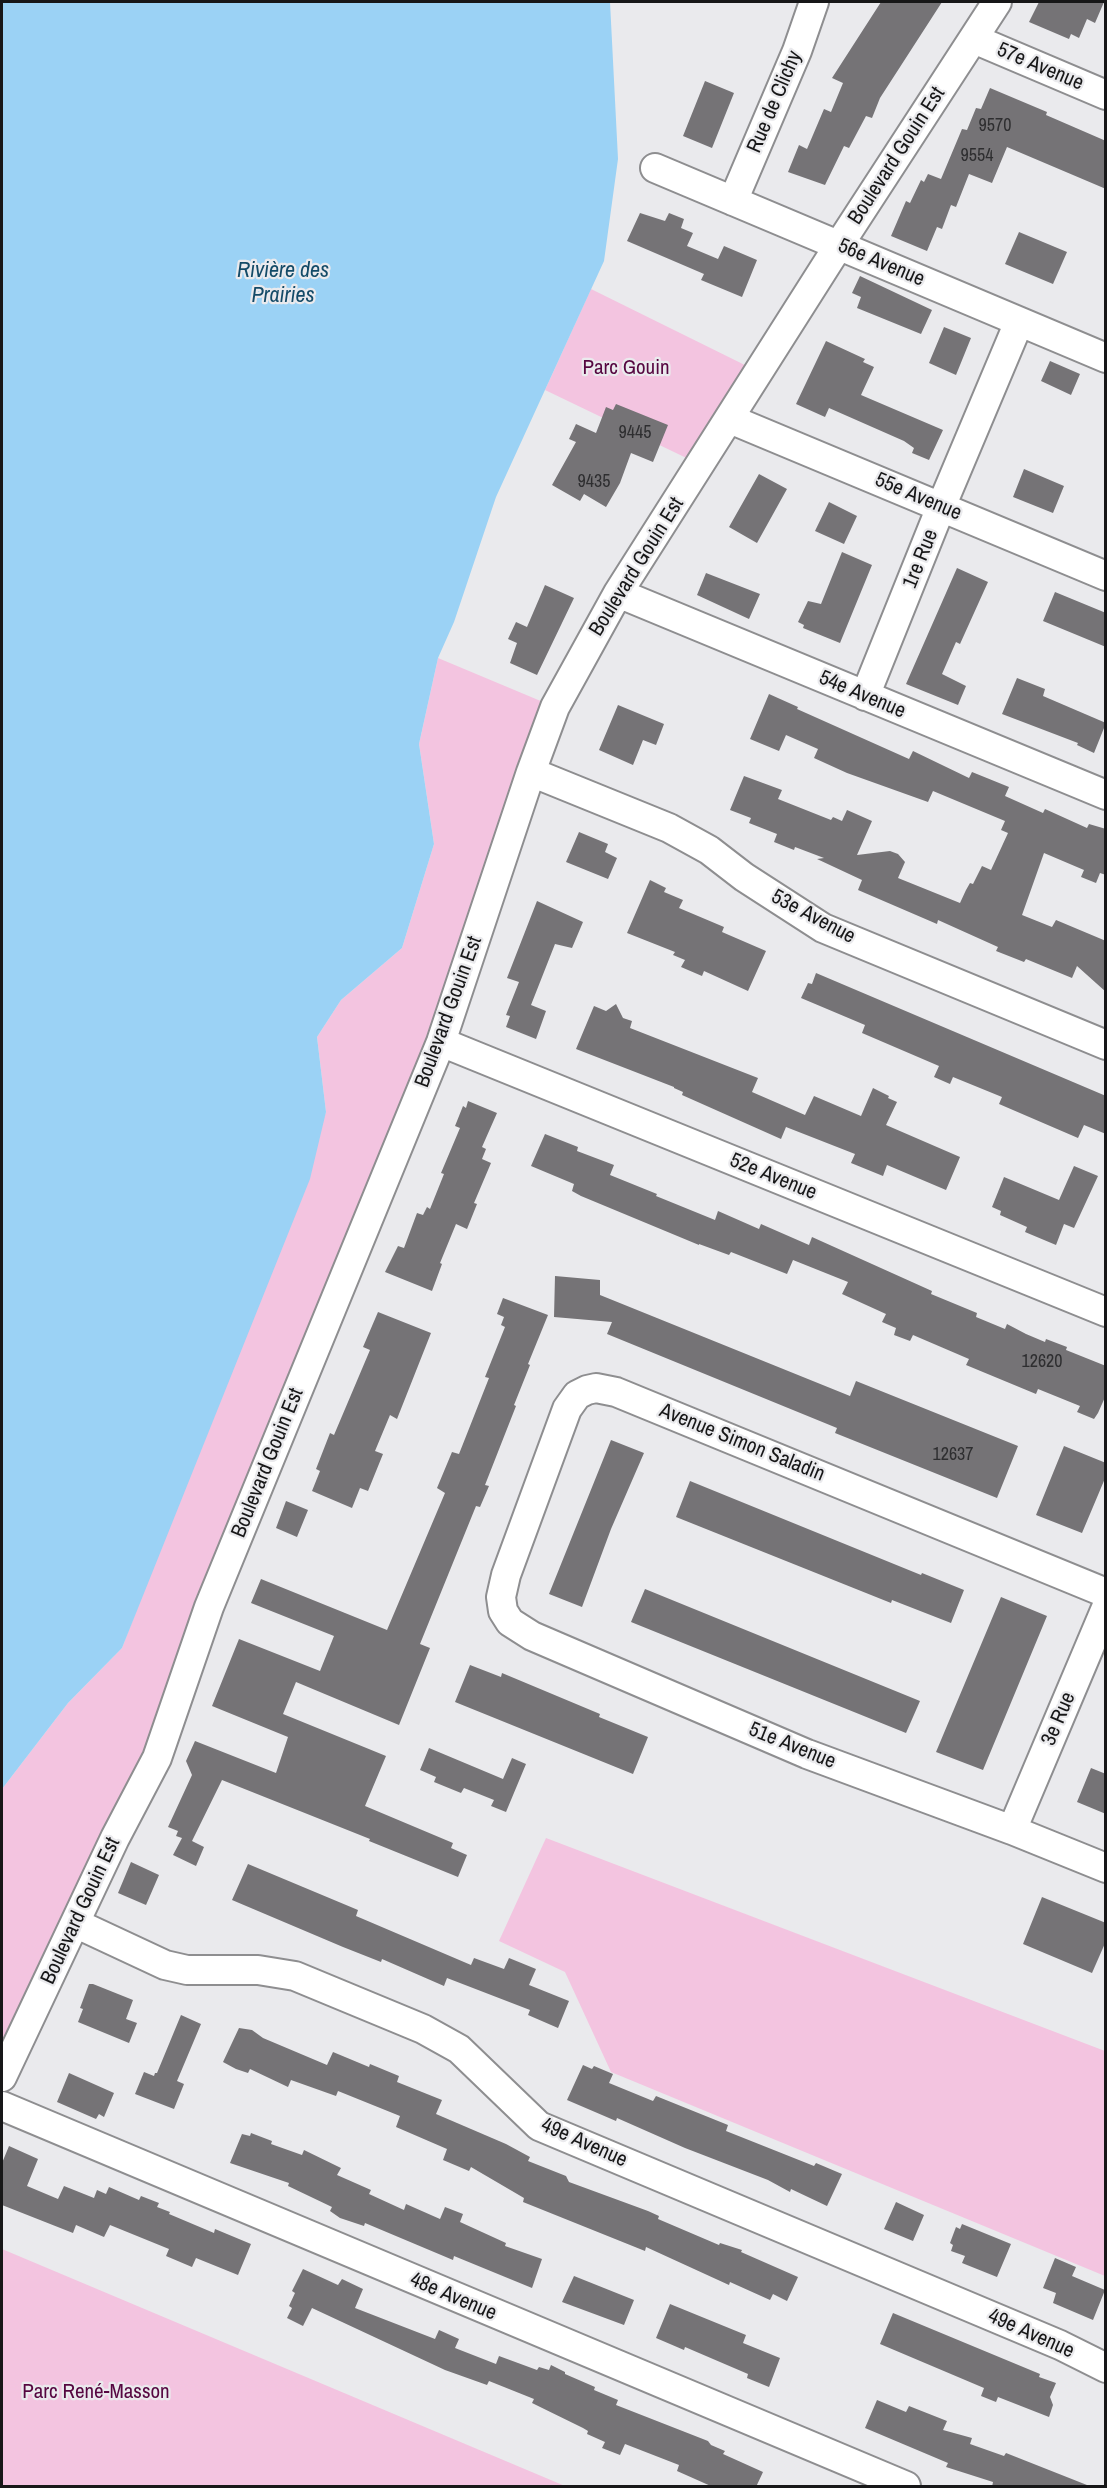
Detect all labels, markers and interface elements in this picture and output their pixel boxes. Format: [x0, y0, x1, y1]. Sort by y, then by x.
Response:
street label: 57e Avenue [993, 38, 1087, 96]
street label: Rue de Clichy [742, 47, 808, 157]
street label: Boulevard Gouin Est [843, 83, 951, 229]
house number: 9570 [979, 115, 1011, 137]
house number: 9554 [961, 145, 993, 167]
street label: 56e Avenue [834, 234, 928, 292]
water label: Rivière des Prairies [237, 258, 329, 310]
park label: Parc Gouin [582, 355, 670, 381]
house number: 9445 [619, 422, 651, 444]
street label: 55e Avenue [871, 468, 965, 526]
house number: 9435 [578, 471, 610, 493]
street label: Boulevard Gouin Est [584, 493, 690, 641]
street label: 1re Rue [898, 526, 944, 592]
street label: 54e Avenue [815, 666, 909, 724]
street label: 53e Avenue [767, 884, 859, 950]
street label: Boulevard Gouin Est [410, 933, 488, 1091]
street label: 52e Avenue [726, 1148, 820, 1206]
house number: 12620 [1021, 1351, 1063, 1373]
street label: Boulevard Gouin Est [227, 1385, 309, 1541]
street label: Avenue Simon Saladin [656, 1398, 828, 1488]
house number: 12637 [932, 1444, 974, 1466]
street label: 3e Rue [1037, 1689, 1081, 1749]
street label: 51e Avenue [745, 1717, 839, 1775]
street label: Boulevard Gouin Est [36, 1834, 126, 1988]
street label: 49e Avenue [537, 2113, 631, 2173]
street label: 48e Avenue [406, 2268, 500, 2326]
street label: 49e Avenue [984, 2304, 1078, 2364]
park label: Parc René-Masson [22, 2379, 170, 2405]

